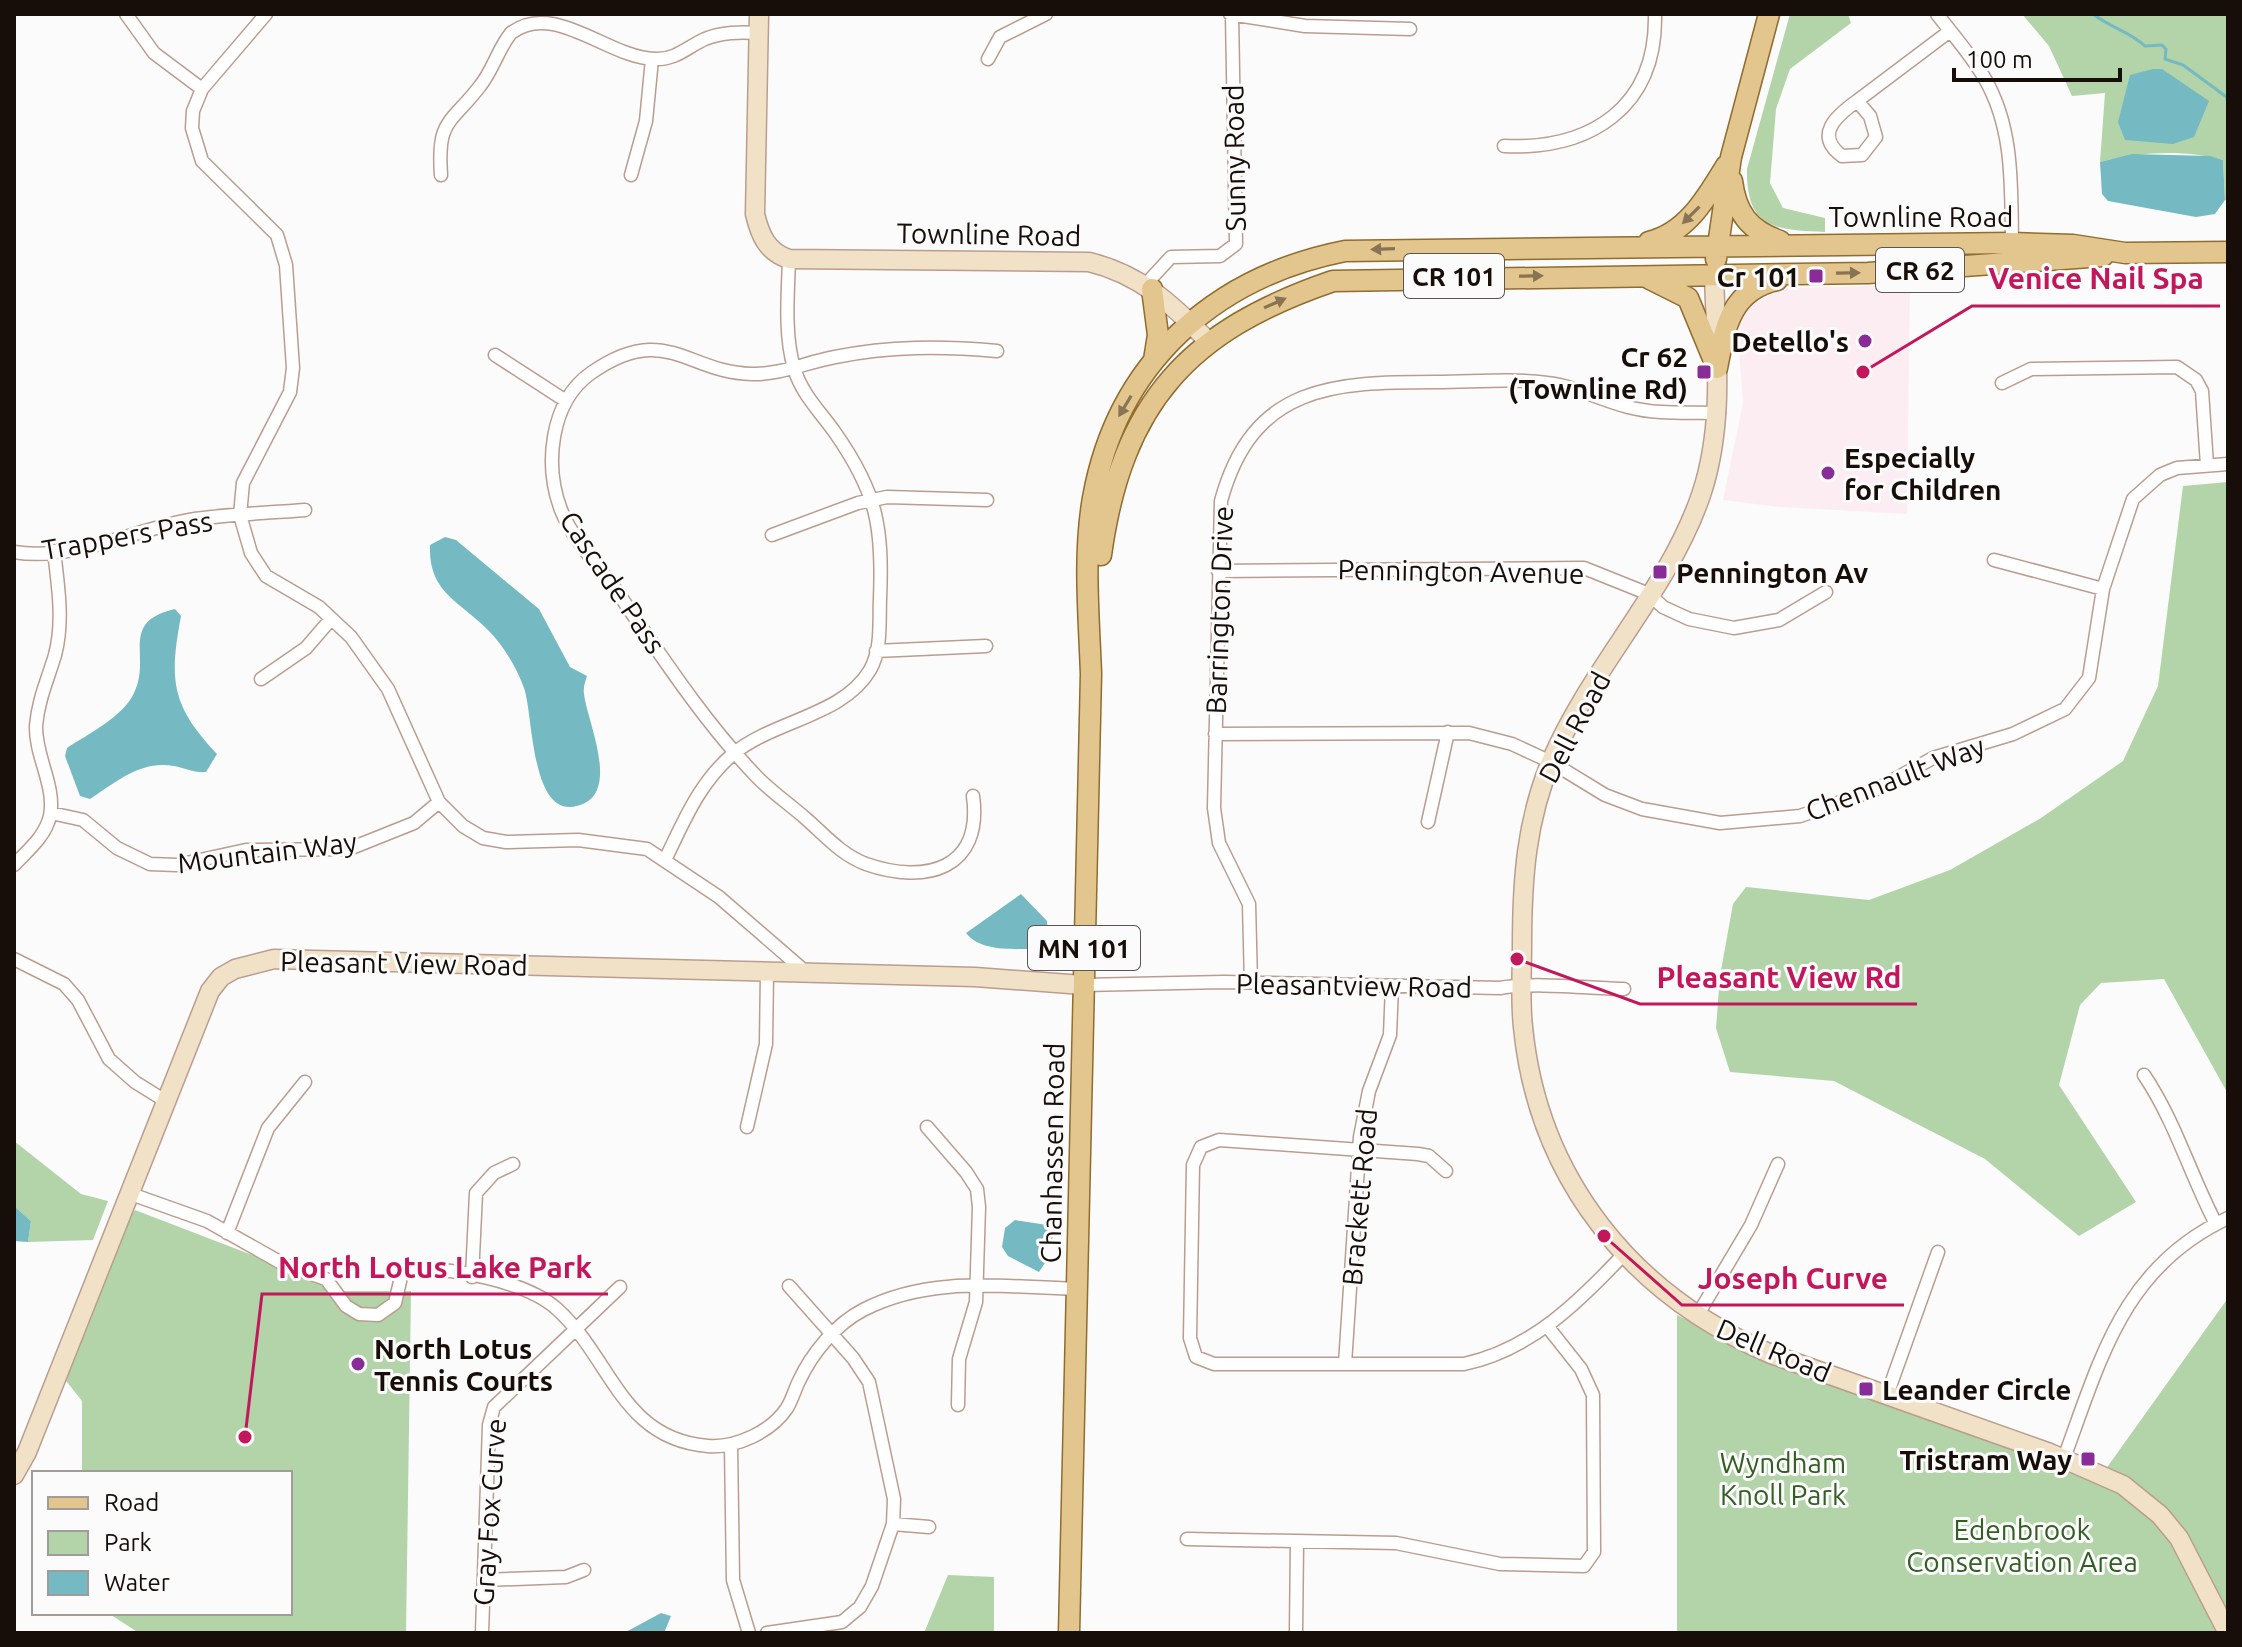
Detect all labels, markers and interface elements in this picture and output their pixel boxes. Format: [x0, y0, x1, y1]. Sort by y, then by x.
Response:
scale bar [1954, 32, 2120, 82]
text: 100 m [1966, 46, 2033, 73]
street label: Sunny Road [1217, 84, 1251, 232]
street label: Townline Road [1829, 201, 2013, 232]
one-way arrow [1682, 205, 1701, 224]
street label: Townline Road [896, 217, 1082, 251]
one-way arrow [1370, 242, 1395, 255]
road number: CR 62 [1876, 248, 1964, 292]
callout: Venice Nail Spa [1972, 252, 2220, 306]
road number: CR 101 [1404, 254, 1504, 298]
place label: Cr 101 [1717, 261, 1800, 292]
text: Venice Nail Spa [1988, 261, 2204, 295]
marker: Cr 101 [1807, 267, 1825, 285]
one-way arrow [1836, 267, 1861, 279]
one-way arrow [1519, 270, 1544, 282]
one-way arrow [1264, 296, 1287, 309]
place label: Detello's [1731, 326, 1849, 357]
marker: Detello's [1856, 332, 1874, 350]
place label: Cr 62 (Townline Rd) [1508, 341, 1688, 405]
marker: Cr 62 (Townline Rd) [1695, 363, 1713, 381]
one-way arrow [1118, 395, 1132, 417]
place label: Especially for Children [1844, 442, 2001, 505]
marker: Especially for Children [1819, 464, 1837, 482]
street label: Trappers Pass [40, 505, 214, 565]
street label: Cascade Pass [554, 505, 672, 659]
street label: Barrington Drive [1200, 505, 1238, 715]
street label: Pennington Avenue [1337, 553, 1585, 589]
place label: Pennington Av [1676, 557, 1868, 588]
marker: Pennington Av [1651, 563, 1669, 581]
street label: Dell Road [1532, 666, 1616, 788]
street label: Chennault Way [1801, 730, 1989, 826]
street label: Mountain Way [176, 826, 358, 878]
road number: MN 101 [1028, 926, 1140, 970]
street label: Pleasant View Road [280, 945, 528, 981]
callout: Pleasant View Rd [1640, 950, 1917, 1004]
text: Pleasant View Rd [1657, 960, 1901, 994]
street label: Pleasantview Road [1236, 967, 1472, 1003]
street label: Chanhassen Road [1035, 1042, 1069, 1264]
street label: Brackett Road [1336, 1107, 1382, 1287]
callout: North Lotus Lake Park [262, 1240, 608, 1294]
text: North Lotus Lake Park [278, 1250, 592, 1284]
callout: Joseph Curve [1682, 1251, 1904, 1305]
text: Joseph Curve [1698, 1261, 1888, 1295]
street label: Dell Road [1712, 1312, 1836, 1388]
place label: North Lotus Tennis Courts [374, 1333, 553, 1396]
marker: North Lotus Tennis Courts [349, 1355, 367, 1373]
place label: Leander Circle [1882, 1374, 2071, 1405]
marker: Leander Circle [1857, 1380, 1875, 1398]
street label: Gray Fox Curve [467, 1417, 511, 1607]
place label: Tristram Way [1900, 1444, 2072, 1475]
park label: Wyndham Knoll Park [1720, 1447, 1846, 1510]
marker: Tristram Way [2079, 1450, 2097, 1468]
legend [32, 1471, 292, 1615]
text: Road [104, 1489, 159, 1516]
park label: Edenbrook Conservation Area [1906, 1514, 2138, 1577]
text: Park [104, 1529, 152, 1556]
text: Water [104, 1569, 170, 1596]

